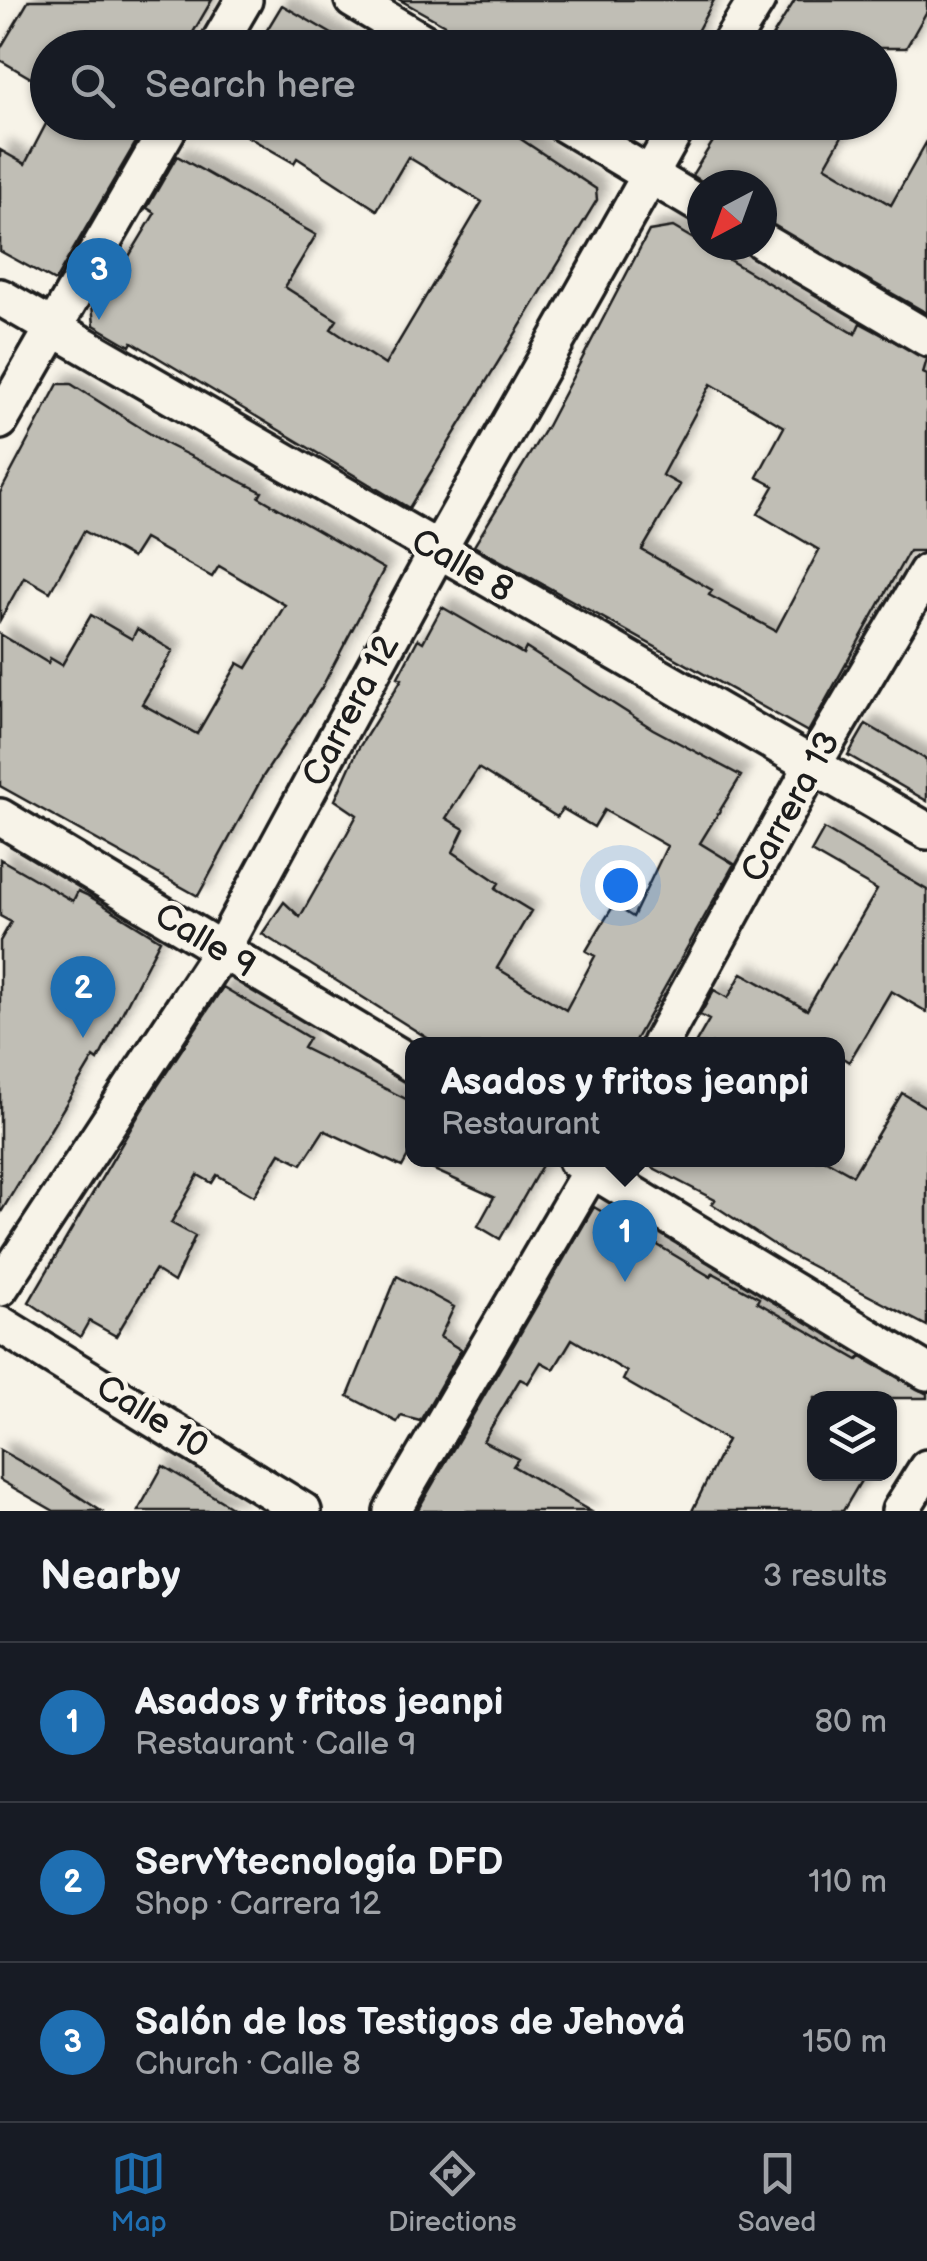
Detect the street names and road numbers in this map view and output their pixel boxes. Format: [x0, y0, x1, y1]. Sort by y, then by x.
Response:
street label: Calle 8 [403, 520, 521, 612]
street label: Carrera 12 [293, 628, 409, 794]
street label: Carrera 13 [732, 724, 850, 890]
street label: Calle 9 [147, 894, 263, 988]
street label: Calle 10 [88, 1366, 216, 1468]

